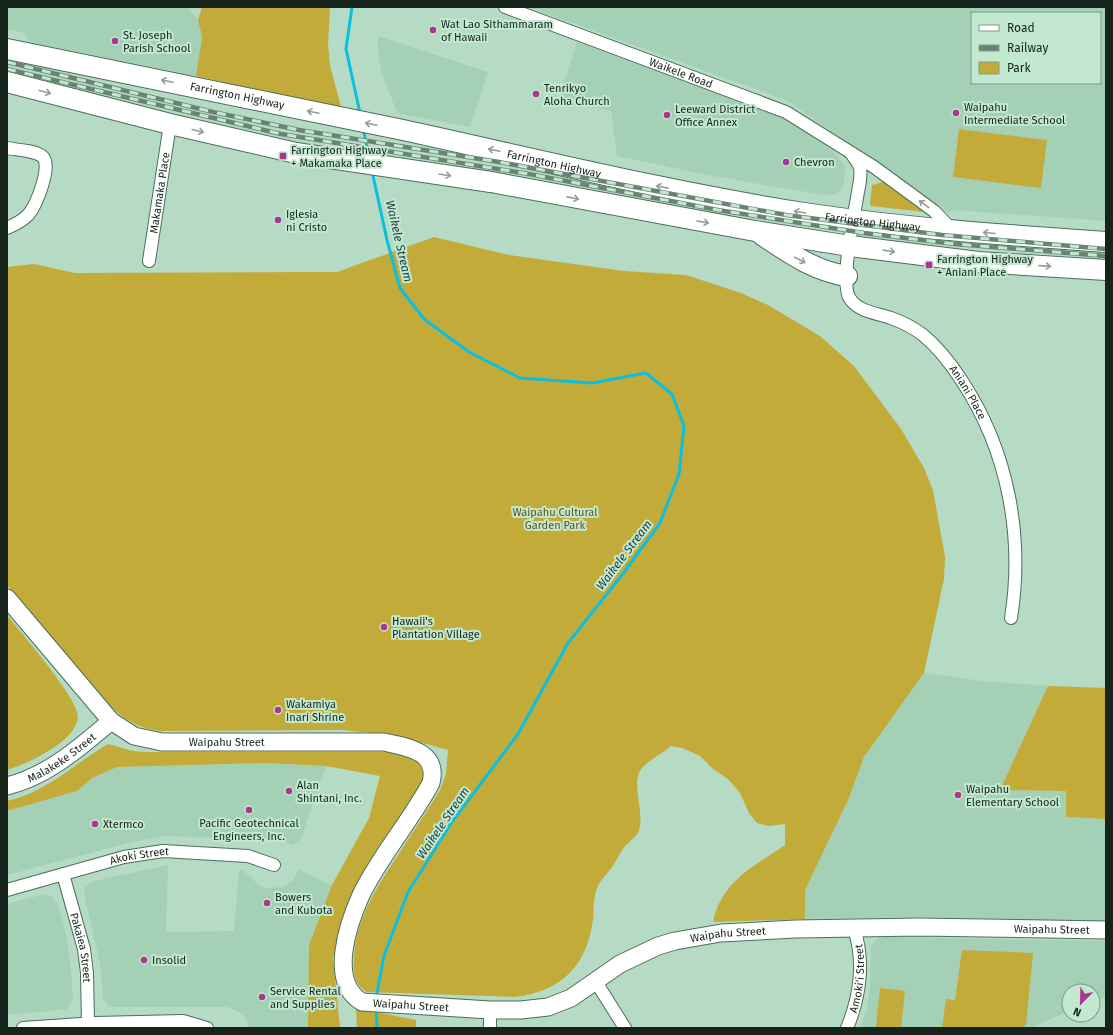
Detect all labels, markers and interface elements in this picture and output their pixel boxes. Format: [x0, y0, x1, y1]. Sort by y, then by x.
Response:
legend [971, 12, 1101, 84]
place label: Wat Lao Sithammaram of Hawaii [441, 18, 553, 44]
text: Road [1007, 21, 1035, 35]
marker: Wat Lao Sithammaram of Hawaii [428, 25, 438, 35]
place label: St. Joseph Parish School [123, 29, 190, 55]
marker: St. Joseph Parish School [110, 36, 120, 46]
text: Railway [1007, 41, 1048, 55]
street label: Waikele Road [648, 55, 715, 91]
text: Park [1007, 61, 1031, 75]
one-way arrow [161, 77, 174, 85]
street label: Farrington Highway [189, 79, 286, 112]
place label: Tenrikyo Aloha Church [544, 82, 610, 108]
one-way arrow [38, 88, 51, 96]
marker: Tenrikyo Aloha Church [531, 89, 541, 99]
place label: Waipahu Intermediate School [964, 101, 1065, 127]
place label: Leeward District Office Annex [675, 103, 755, 129]
one-way arrow [307, 107, 320, 115]
marker: Waipahu Intermediate School [951, 108, 961, 118]
marker: Leeward District Office Annex [662, 110, 672, 120]
one-way arrow [365, 119, 378, 127]
one-way arrow [191, 128, 204, 135]
place label: Farrington Highway + Makamaka Place [291, 144, 387, 170]
one-way arrow [487, 146, 500, 154]
street label: Farrington Highway [506, 147, 603, 181]
street label: Makamaka Place [147, 151, 172, 234]
marker: Farrington Highway + Makamaka Place [278, 151, 288, 161]
place label: Chevron [794, 156, 835, 169]
marker: Chevron [781, 157, 791, 167]
one-way arrow [438, 171, 451, 179]
one-way arrow [656, 182, 669, 190]
one-way arrow [566, 194, 579, 202]
water label: Waikele Stream [383, 199, 415, 283]
one-way arrow [919, 200, 930, 208]
place label: Iglesia ni Cristo [286, 208, 327, 234]
one-way arrow [794, 208, 807, 216]
street label: Farrington Highway [824, 210, 922, 234]
marker: Iglesia ni Cristo [273, 215, 283, 225]
one-way arrow [696, 218, 709, 226]
one-way arrow [982, 230, 995, 237]
one-way arrow [882, 247, 895, 255]
place label: Farrington Highway + Aniani Place [937, 253, 1033, 279]
one-way arrow [794, 256, 806, 264]
marker: Farrington Highway + Aniani Place [924, 260, 934, 270]
one-way arrow [1038, 263, 1051, 270]
street label: Aniani Place [947, 363, 989, 422]
park label: Waipahu Cultural Garden Park [513, 506, 597, 532]
water label: Waikele Stream [593, 517, 655, 593]
place label: Hawaii's Plantation Village [392, 615, 480, 641]
marker: Hawaii's Plantation Village [379, 622, 389, 632]
place label: Wakamiya Inari Shrine [286, 698, 344, 724]
marker: Wakamiya Inari Shrine [273, 705, 283, 715]
street label: Malakeke Street [25, 730, 98, 785]
street label: Waipahu Street [189, 736, 265, 749]
place label: Alan Shintani, Inc. [297, 779, 362, 805]
place label: Waipahu Elementary School [966, 783, 1059, 809]
water label: Waikele Stream [414, 784, 472, 862]
marker: Alan Shintani, Inc. [284, 786, 294, 796]
marker: Waipahu Elementary School [953, 790, 963, 800]
marker: Pacific Geotechnical Engineers, Inc. [244, 805, 254, 815]
place label: Pacific Geotechnical Engineers, Inc. [199, 817, 299, 843]
place label: Xtermco [103, 818, 144, 831]
marker: Xtermco [90, 819, 100, 829]
street label: Akoki Street [108, 844, 169, 867]
place label: Bowers and Kubota [275, 891, 333, 917]
marker: Bowers and Kubota [262, 898, 272, 908]
street label: Pakaiea Street [68, 911, 94, 983]
street label: Waipahu Street [1014, 922, 1090, 936]
street label: Waipahu Street [689, 924, 766, 945]
street label: Amoki'i Street [846, 943, 867, 1014]
place label: Insolid [152, 954, 186, 967]
marker: Insolid [139, 955, 149, 965]
north arrow [1061, 983, 1101, 1023]
place label: Service Rental and Supplies [270, 985, 341, 1011]
marker: Service Rental and Supplies [257, 992, 267, 1002]
street label: Waipahu Street [373, 996, 449, 1014]
text: N [1071, 1004, 1083, 1019]

